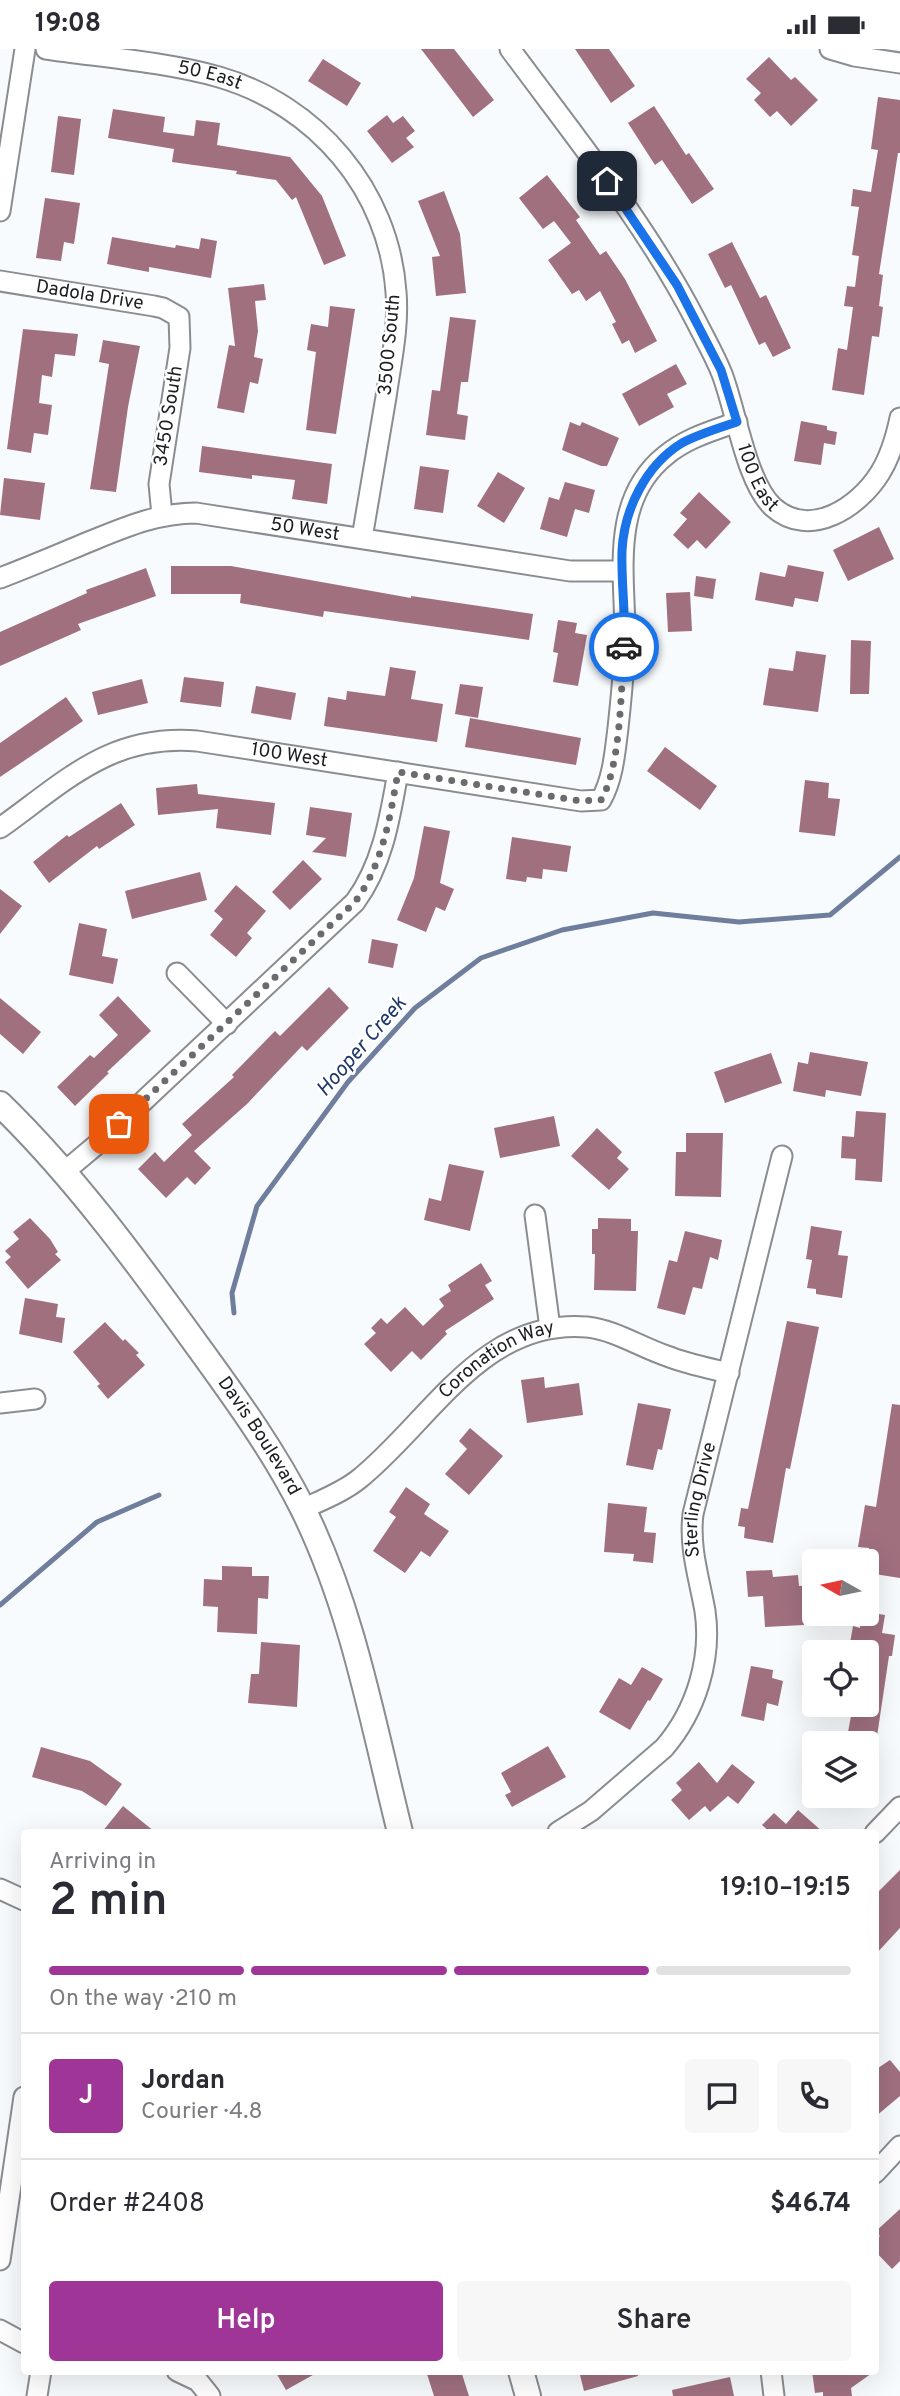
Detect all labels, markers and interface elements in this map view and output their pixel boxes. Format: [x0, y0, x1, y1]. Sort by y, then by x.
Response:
text: 19:08 [35, 8, 101, 41]
street label: 50 East [176, 56, 245, 96]
pin [577, 151, 637, 211]
icon: home [588, 162, 626, 200]
street label: Dadola Drive [34, 275, 145, 316]
street label: 3500 South [374, 293, 406, 397]
street label: 3450 South [149, 364, 189, 468]
street label: 100 East [731, 441, 783, 518]
street label: 50 West [269, 513, 341, 547]
courier [589, 612, 659, 682]
icon: car [605, 628, 643, 666]
street label: 100 West [250, 738, 329, 773]
water label: Hooper Creek [311, 991, 413, 1103]
pin [89, 1094, 149, 1154]
icon: bag [100, 1105, 138, 1143]
street label: Coronation Way [434, 1316, 556, 1404]
street label: Davis Boulevard [212, 1372, 306, 1500]
street label: Sterling Drive [680, 1440, 722, 1559]
north arrow [802, 1549, 878, 1626]
map controls [802, 1549, 879, 1808]
button: locate [802, 1640, 879, 1717]
button: layers [802, 1731, 879, 1808]
text: Arriving in [49, 1848, 156, 1877]
text: 19:10–19:15 [720, 1872, 851, 1905]
text: 2 min [49, 1873, 168, 1932]
text: On the way · 210 m [49, 1985, 237, 2014]
button: chat [685, 2059, 759, 2133]
button: phone [777, 2059, 851, 2133]
text: Jordan [141, 2065, 225, 2098]
text: J [79, 2080, 93, 2113]
text: Courier · 4.8 [141, 2098, 262, 2127]
text: Order #2408 [49, 2188, 205, 2221]
text: $46.74 [770, 2188, 851, 2221]
button: Help [49, 2281, 443, 2361]
button: Share [457, 2281, 851, 2361]

